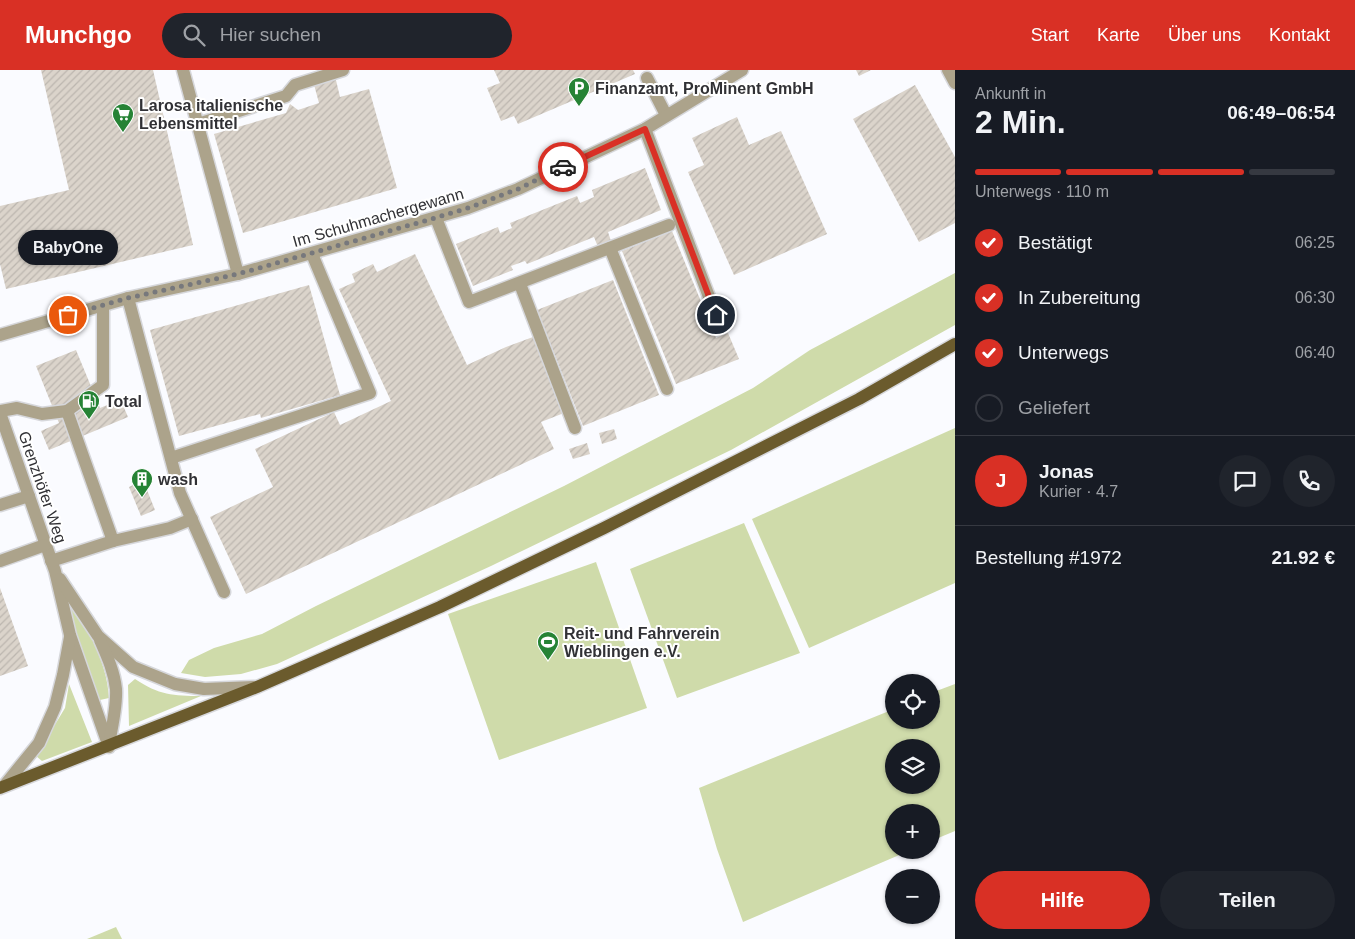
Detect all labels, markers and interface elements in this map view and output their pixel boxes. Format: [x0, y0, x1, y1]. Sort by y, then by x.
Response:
search box [162, 13, 512, 58]
text: Munchgo [25, 21, 132, 48]
icon: search [180, 21, 208, 49]
text: Hier suchen [220, 24, 321, 45]
text: Start [1031, 25, 1069, 45]
text: Karte [1097, 25, 1140, 45]
text: Über uns [1168, 25, 1241, 45]
text: Kontakt [1269, 25, 1330, 45]
parking icon: Finanzamt, ProMinent GmbH [567, 76, 591, 107]
place label: Finanzamt, ProMinent GmbH [595, 80, 814, 97]
text: Ankunft in [975, 85, 1046, 102]
place label: Larosa italienische Lebensmittel [139, 97, 283, 132]
supermarket icon: Larosa italienische Lebensmittel [111, 102, 135, 133]
text: 06:49–06:54 [1227, 102, 1335, 123]
text: 2 Min. [975, 104, 1066, 140]
courier [538, 142, 588, 192]
icon: car [549, 153, 577, 181]
text: Unterwegs · 110 m [975, 183, 1109, 200]
street label: Im Schuhmachergewann [291, 185, 466, 250]
icon: check [975, 229, 1003, 257]
callout: BabyOne [18, 230, 118, 265]
text: Bestätigt [1018, 232, 1092, 253]
text: 06:25 [1295, 234, 1335, 251]
text: BabyOne [33, 239, 103, 256]
icon: check [975, 284, 1003, 312]
text: In Zubereitung [1018, 287, 1141, 308]
text: 06:30 [1295, 289, 1335, 306]
pin [47, 294, 89, 336]
pin [695, 294, 737, 336]
icon: bag [54, 301, 82, 329]
icon: home [702, 301, 730, 329]
icon: check [975, 339, 1003, 367]
text: Unterwegs [1018, 342, 1109, 363]
text: 06:40 [1295, 344, 1335, 361]
fuel station icon: Total [77, 389, 101, 420]
place label: Total [105, 393, 142, 410]
text: Geliefert [1018, 397, 1090, 418]
street label: Grenzhöfer Weg [15, 429, 70, 545]
button: chat [1219, 455, 1271, 507]
button: phone [1283, 455, 1335, 507]
text: Jonas [1039, 461, 1094, 482]
building icon: wash [130, 467, 154, 498]
text: J [996, 470, 1006, 491]
place label: wash [157, 471, 198, 488]
text: Kurier · 4.7 [1039, 483, 1118, 500]
text: Bestellung #1972 [975, 547, 1122, 568]
text: 21.92 € [1272, 547, 1335, 568]
place label: Reit- und Fahrverein Wieblingen e.V. [564, 625, 720, 660]
sports icon: Reit- und Fahrverein Wieblingen e.V. [536, 630, 560, 661]
map controls [885, 674, 940, 924]
button: locate [885, 674, 940, 729]
button: layers [885, 739, 940, 794]
button: + [885, 804, 940, 859]
button: − [885, 869, 940, 924]
button: Hilfe [975, 871, 1150, 929]
button: Teilen [1160, 871, 1335, 929]

